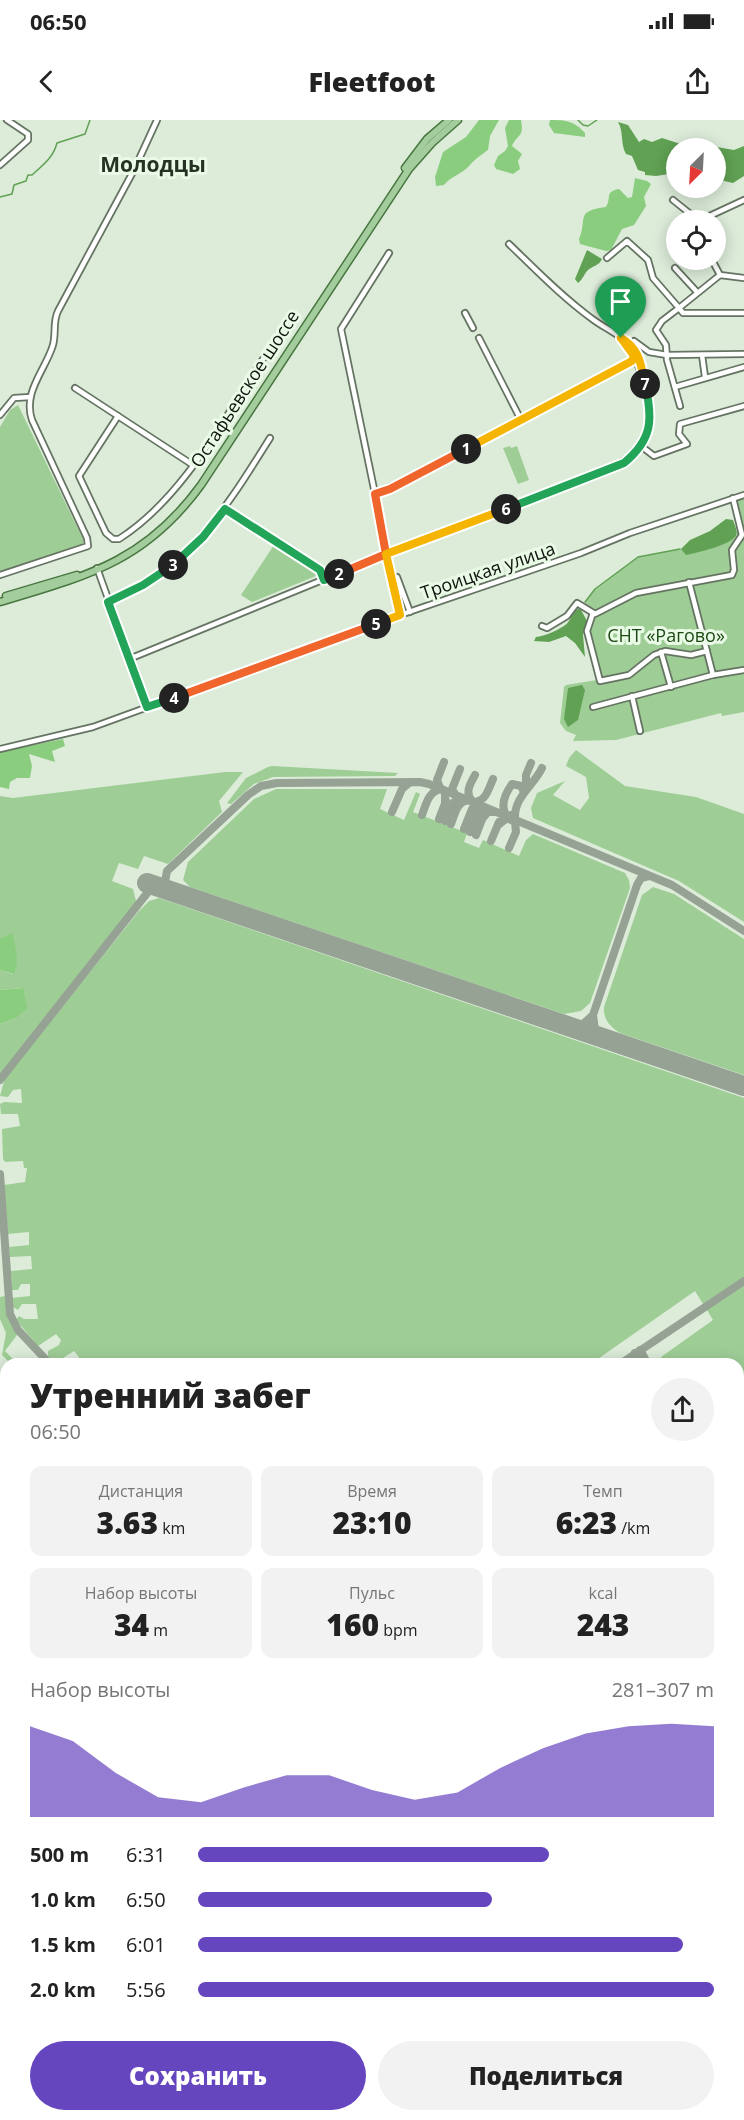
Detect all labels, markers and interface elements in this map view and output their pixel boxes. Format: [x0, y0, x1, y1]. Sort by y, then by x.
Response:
text: 06:50 [30, 6, 87, 36]
text: Fleetfoot [308, 63, 436, 100]
icon: back [30, 65, 63, 98]
icon: share [681, 65, 714, 98]
north arrow [666, 138, 726, 198]
map controls [666, 138, 726, 270]
district label: Молодцы [100, 150, 206, 178]
button: locate [666, 210, 726, 270]
pin [595, 276, 646, 338]
icon: arrive [604, 285, 637, 318]
street label: Остафьевское шоссе [184, 305, 304, 472]
pin: 7 [630, 369, 660, 399]
text: 7 [640, 373, 650, 395]
pin: 1 [451, 434, 481, 464]
text: 1 [461, 438, 471, 460]
pin: 6 [491, 494, 521, 524]
text: 6 [501, 498, 511, 520]
street label: Троицкая улица [417, 536, 558, 604]
pin: 3 [158, 550, 188, 580]
text: 3 [168, 554, 178, 576]
pin: 2 [324, 559, 354, 589]
text: 2 [334, 563, 344, 585]
pin: 5 [361, 609, 391, 639]
text: 5 [371, 613, 381, 635]
park label: СНТ «Рагово» [607, 623, 725, 647]
pin: 4 [159, 683, 189, 713]
text: 4 [169, 687, 179, 709]
text: Утренний забег [30, 1373, 311, 1418]
button: share [651, 1378, 714, 1441]
text: 06:50 [30, 1418, 81, 1445]
text: Дистанция [99, 1480, 183, 1502]
text: Время [347, 1480, 397, 1502]
text: Темп [583, 1480, 623, 1502]
text: 3.63 [97, 1502, 158, 1543]
text: 23:10 [333, 1502, 411, 1543]
text: 6:23 [556, 1502, 617, 1543]
text: km [158, 1517, 185, 1539]
text: /km [617, 1517, 650, 1539]
text: Набор высоты [85, 1582, 197, 1604]
text: Пульс [349, 1582, 395, 1604]
text: kcal [589, 1582, 618, 1604]
text: 34 [114, 1604, 149, 1645]
text: 160 [326, 1604, 379, 1645]
text: 243 [577, 1604, 629, 1645]
text: m [149, 1619, 168, 1641]
text: bpm [379, 1619, 418, 1641]
text: Набор высоты [30, 1676, 170, 1703]
text: 281–307 m [612, 1676, 714, 1703]
text: 500 m [30, 1841, 89, 1868]
text: 6:31 [126, 1841, 166, 1868]
text: 1.0 km [30, 1886, 96, 1913]
text: 6:50 [126, 1886, 166, 1913]
text: 1.5 km [30, 1931, 96, 1958]
text: 6:01 [126, 1931, 166, 1958]
text: 2.0 km [30, 1976, 96, 2003]
text: 5:56 [126, 1976, 166, 2003]
button: Сохранить [30, 2041, 366, 2110]
button: Поделиться [378, 2041, 714, 2110]

